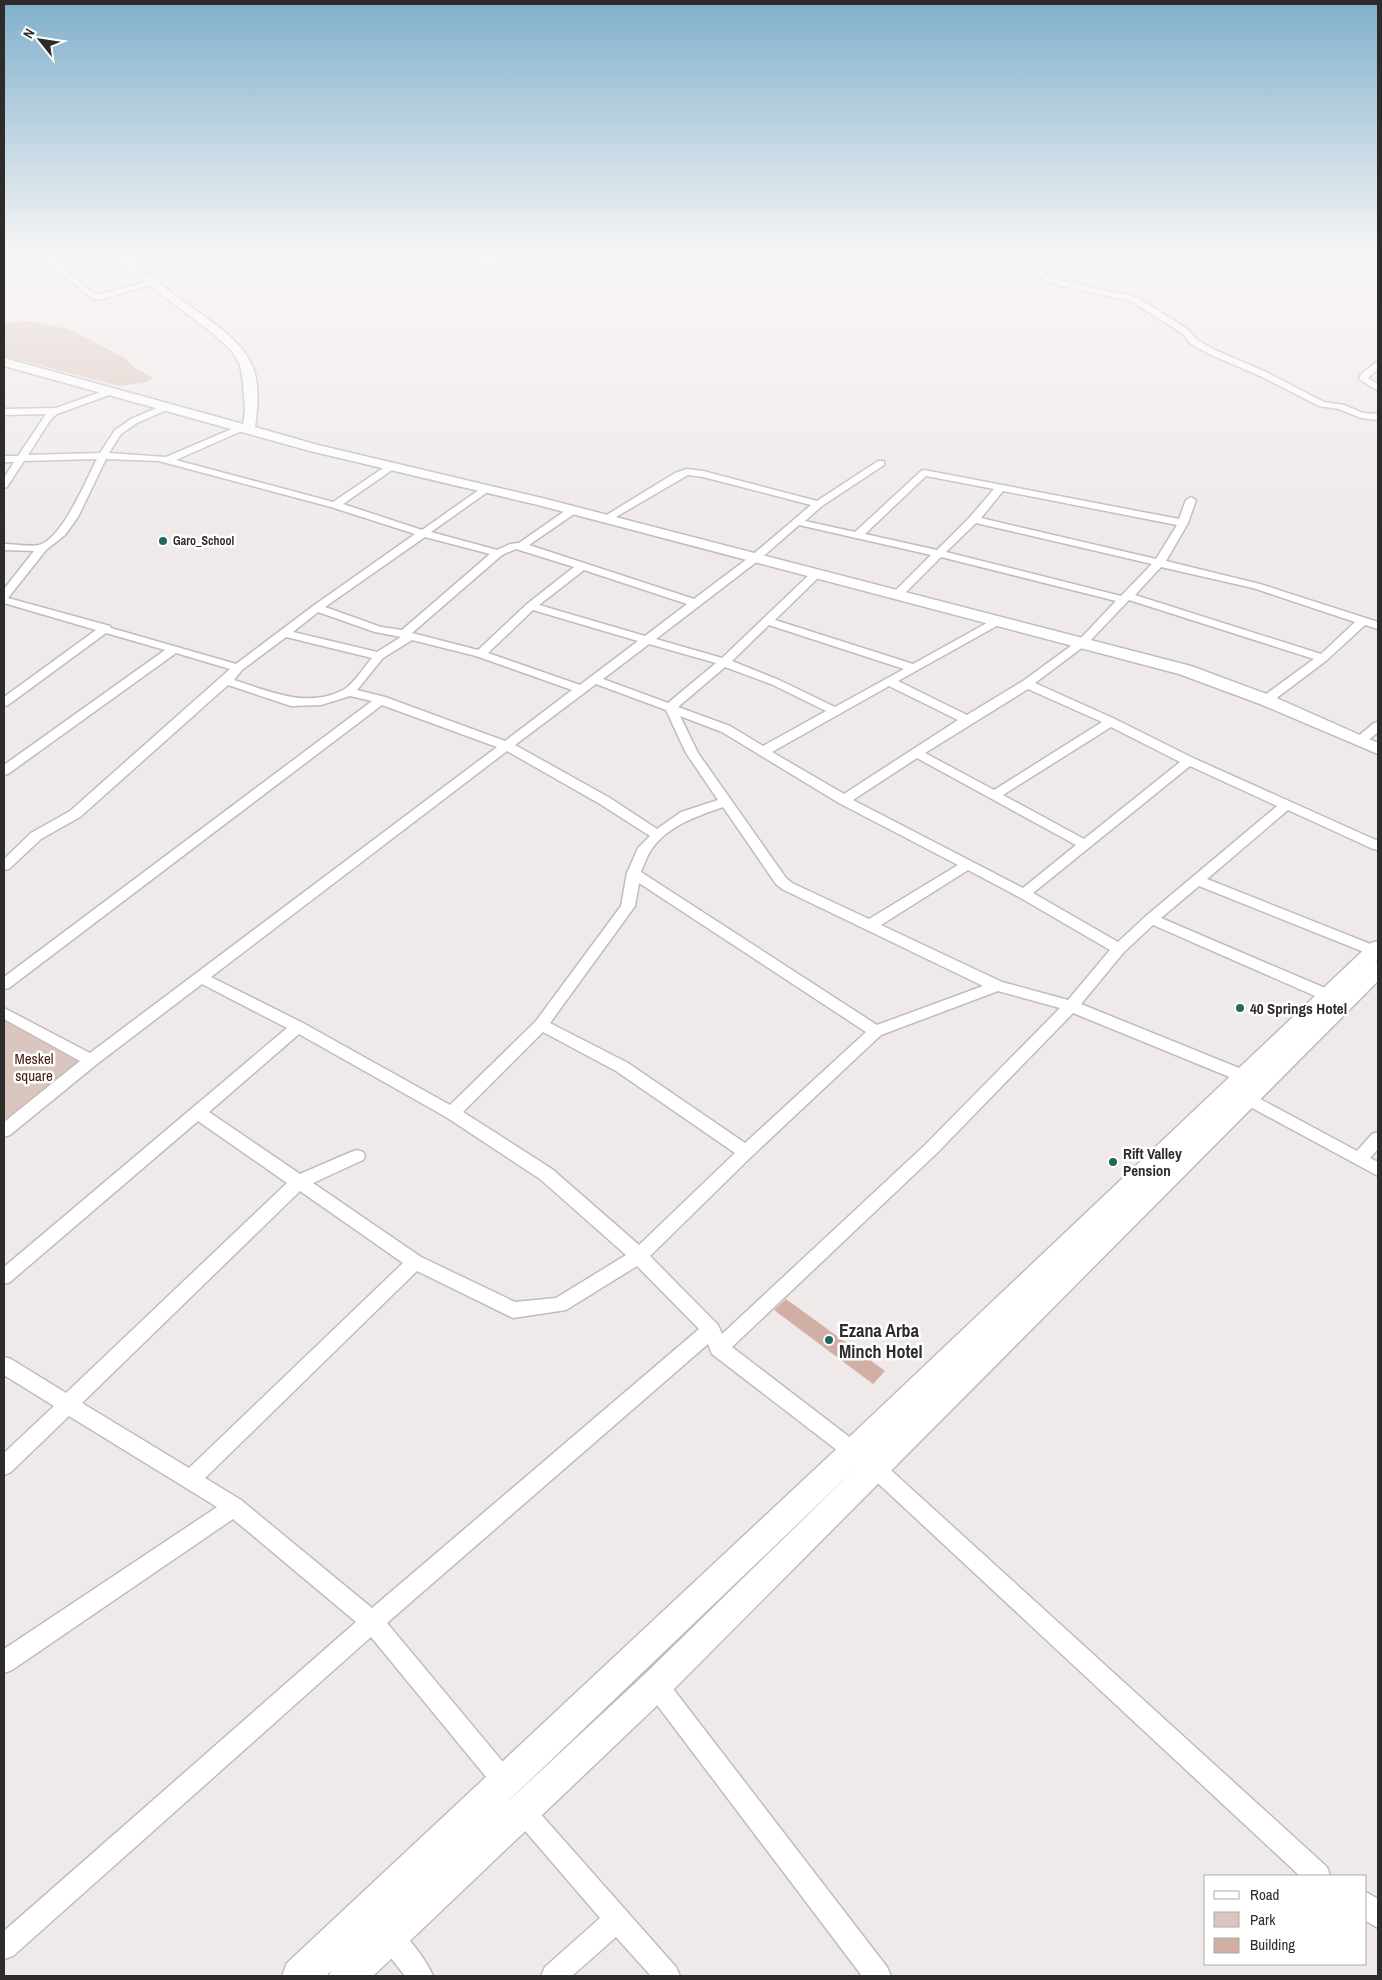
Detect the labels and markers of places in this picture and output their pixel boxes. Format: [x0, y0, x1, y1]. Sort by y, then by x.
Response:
place label: Garo_School [173, 533, 235, 549]
marker: Garo_School [157, 535, 169, 547]
place label: 40 Springs Hotel [1250, 998, 1347, 1019]
marker: 40 Springs Hotel [1234, 1002, 1246, 1014]
place label: Rift Valley Pension [1123, 1143, 1182, 1181]
marker: Rift Valley Pension [1107, 1156, 1119, 1168]
place label: Ezana Arba Minch Hotel [839, 1318, 923, 1364]
marker: Ezana Arba Minch Hotel [823, 1334, 835, 1346]

